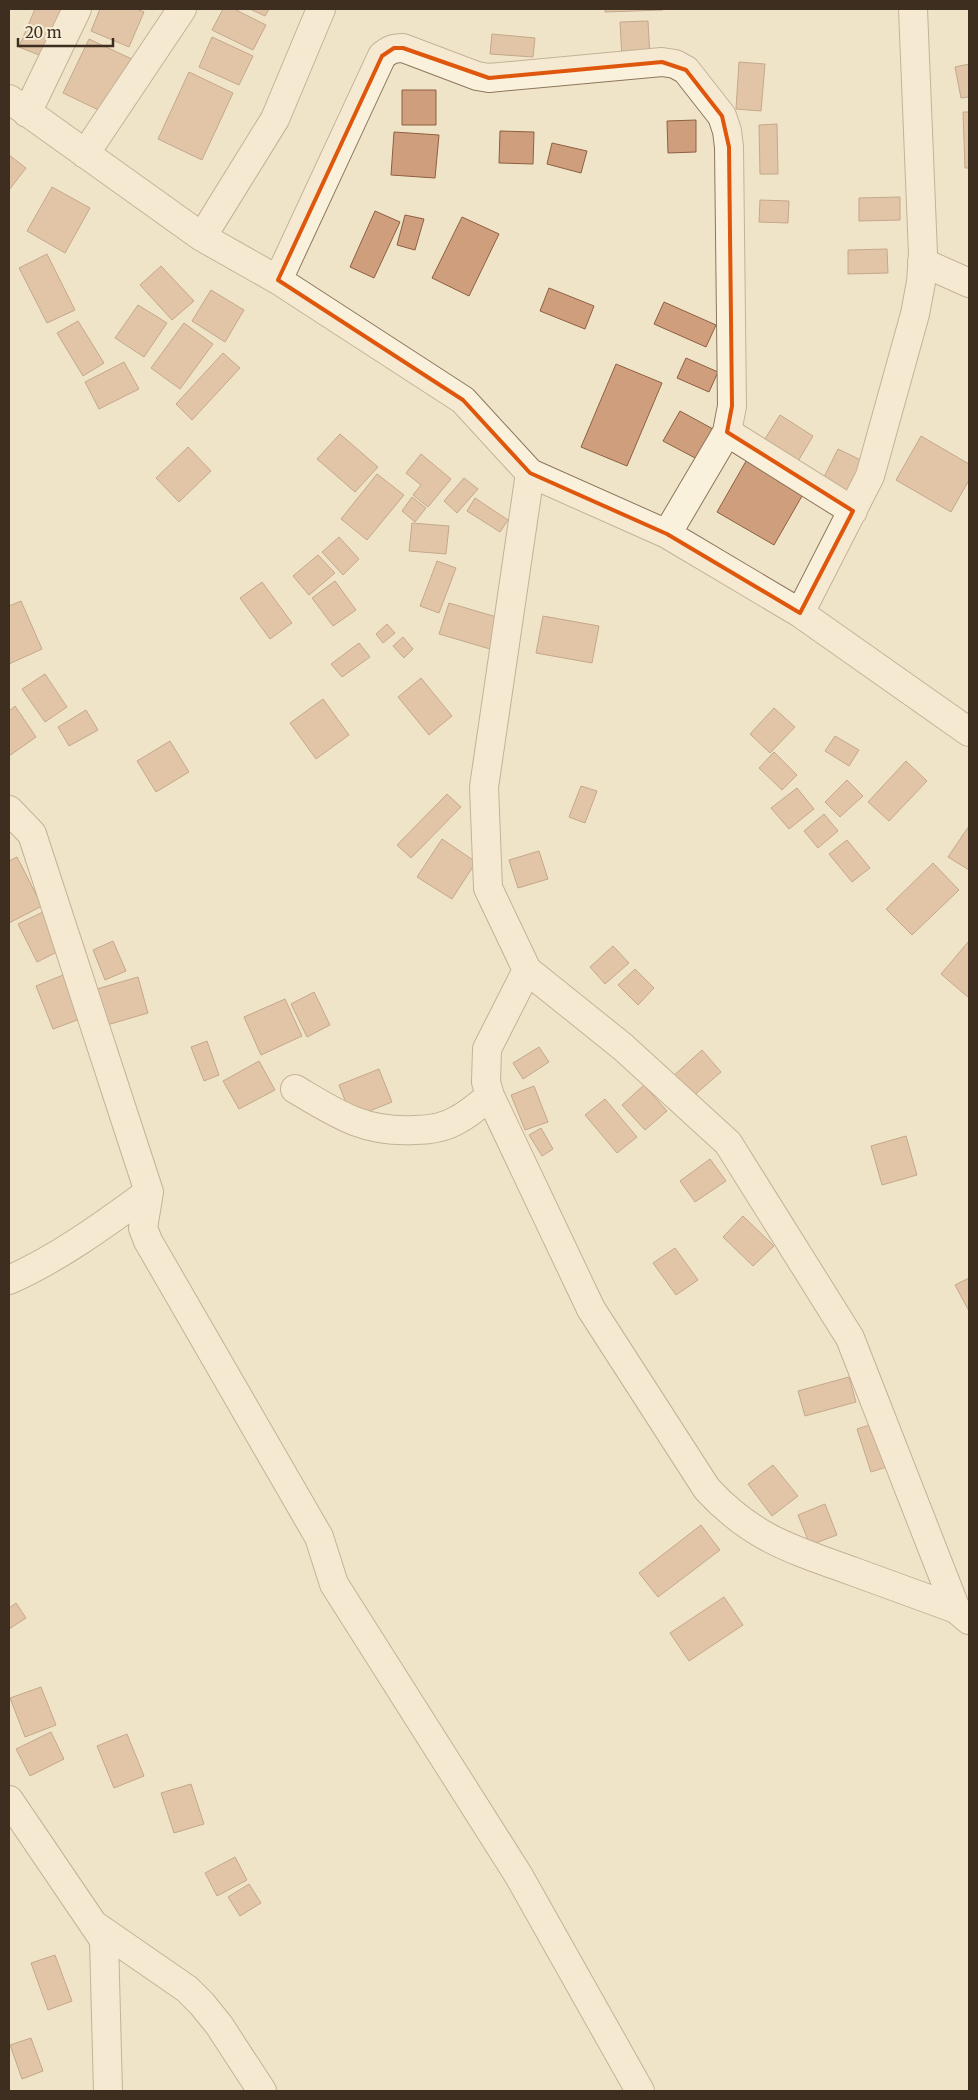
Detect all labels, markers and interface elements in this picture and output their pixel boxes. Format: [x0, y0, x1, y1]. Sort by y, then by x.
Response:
scale bar [18, 15, 112, 47]
text: 20 m [25, 23, 62, 42]

